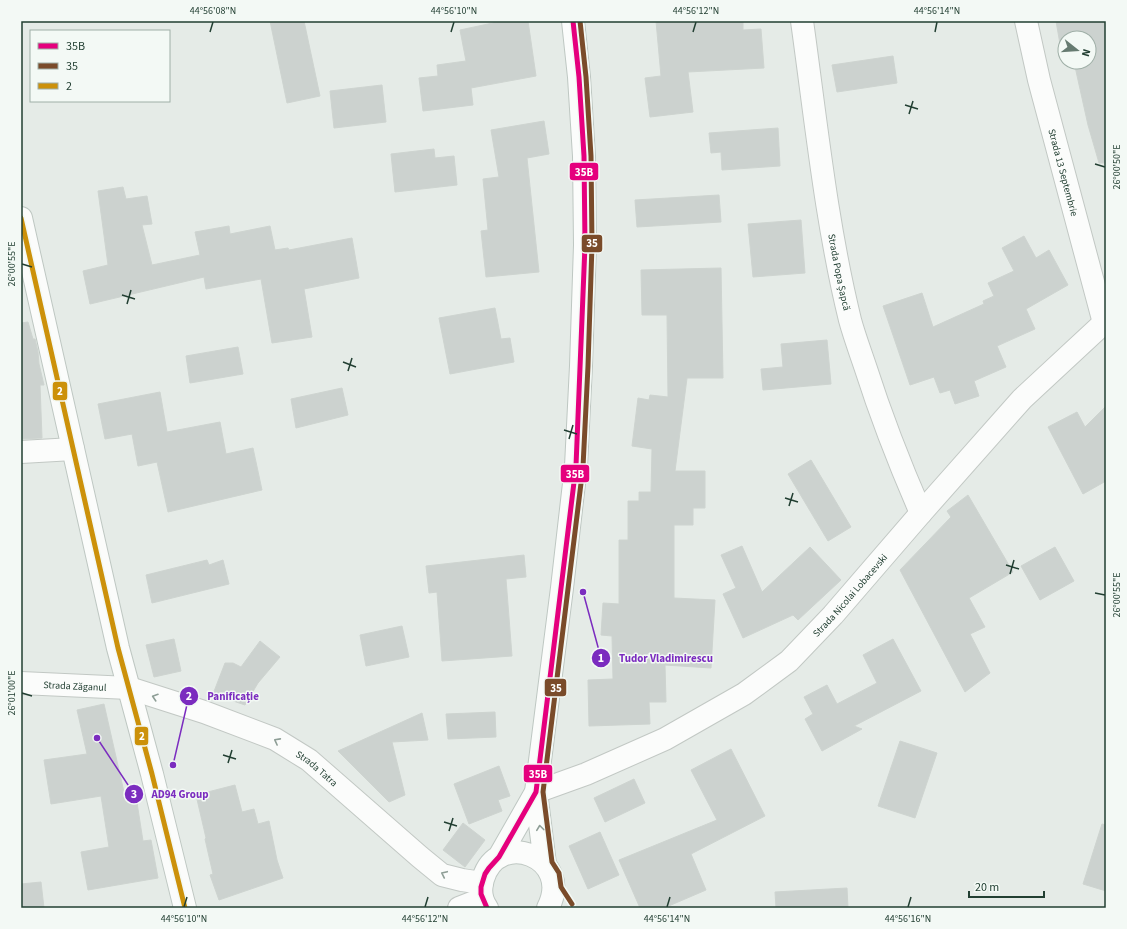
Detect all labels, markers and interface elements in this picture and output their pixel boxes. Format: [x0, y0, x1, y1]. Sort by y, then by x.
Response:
text: 44°56'08"N [190, 4, 236, 18]
text: 44°56'10"N [431, 4, 477, 18]
text: 44°56'12"N [673, 4, 719, 18]
text: 44°56'14"N [914, 4, 960, 18]
legend [30, 30, 170, 102]
north arrow [1057, 30, 1097, 70]
text: 35B [66, 38, 85, 55]
text: N [1078, 47, 1094, 58]
text: 35 [66, 58, 78, 75]
text: 2 [66, 78, 72, 95]
street label: Strada 13 Septembrie [1044, 127, 1081, 218]
text: 26°00'50"E [1110, 144, 1124, 190]
line badge: 35B [569, 162, 599, 181]
text: 35B [575, 165, 593, 180]
street label: Strada Popa Șapcă [824, 233, 854, 312]
line badge: 35 [581, 234, 603, 253]
text: 35 [586, 236, 598, 251]
text: 26°00'55"E [5, 241, 19, 287]
line badge: 2 [52, 381, 68, 401]
text: 2 [57, 384, 63, 399]
line badge: 35B [560, 464, 590, 483]
text: 35B [566, 467, 584, 482]
street label: Strada Nicolai Lobacevski [810, 551, 891, 640]
text: 26°00'55"E [1110, 572, 1124, 618]
callout: Tudor Vladimirescu [591, 646, 721, 669]
text: 1 [598, 650, 604, 667]
text: Tudor Vladimirescu [619, 651, 713, 666]
text: 26°01'00"E [5, 670, 19, 716]
street label: Strada Zăganul [43, 678, 107, 695]
line badge: 35 [544, 678, 567, 697]
text: 35 [550, 681, 562, 696]
callout: Panificație [179, 684, 267, 707]
text: 2 [186, 688, 192, 705]
text: Panificație [207, 689, 259, 704]
one-way arrow [152, 693, 159, 701]
line badge: 2 [134, 726, 149, 746]
text: 2 [139, 729, 145, 744]
one-way arrow [274, 739, 281, 746]
street label: Strada Tatra [293, 747, 340, 790]
line badge: 35B [523, 764, 553, 783]
text: 35B [529, 767, 547, 782]
callout: AD94 Group [124, 782, 217, 805]
text: 3 [131, 786, 137, 803]
text: AD94 Group [150, 787, 209, 802]
one-way arrow [536, 825, 545, 831]
one-way arrow [441, 871, 448, 879]
scale bar [969, 873, 1044, 899]
text: 20 m [975, 879, 999, 896]
text: 44°56'10"N [161, 912, 207, 926]
text: 44°56'12"N [402, 912, 448, 926]
text: 44°56'14"N [644, 912, 690, 926]
text: 44°56'16"N [885, 912, 931, 926]

